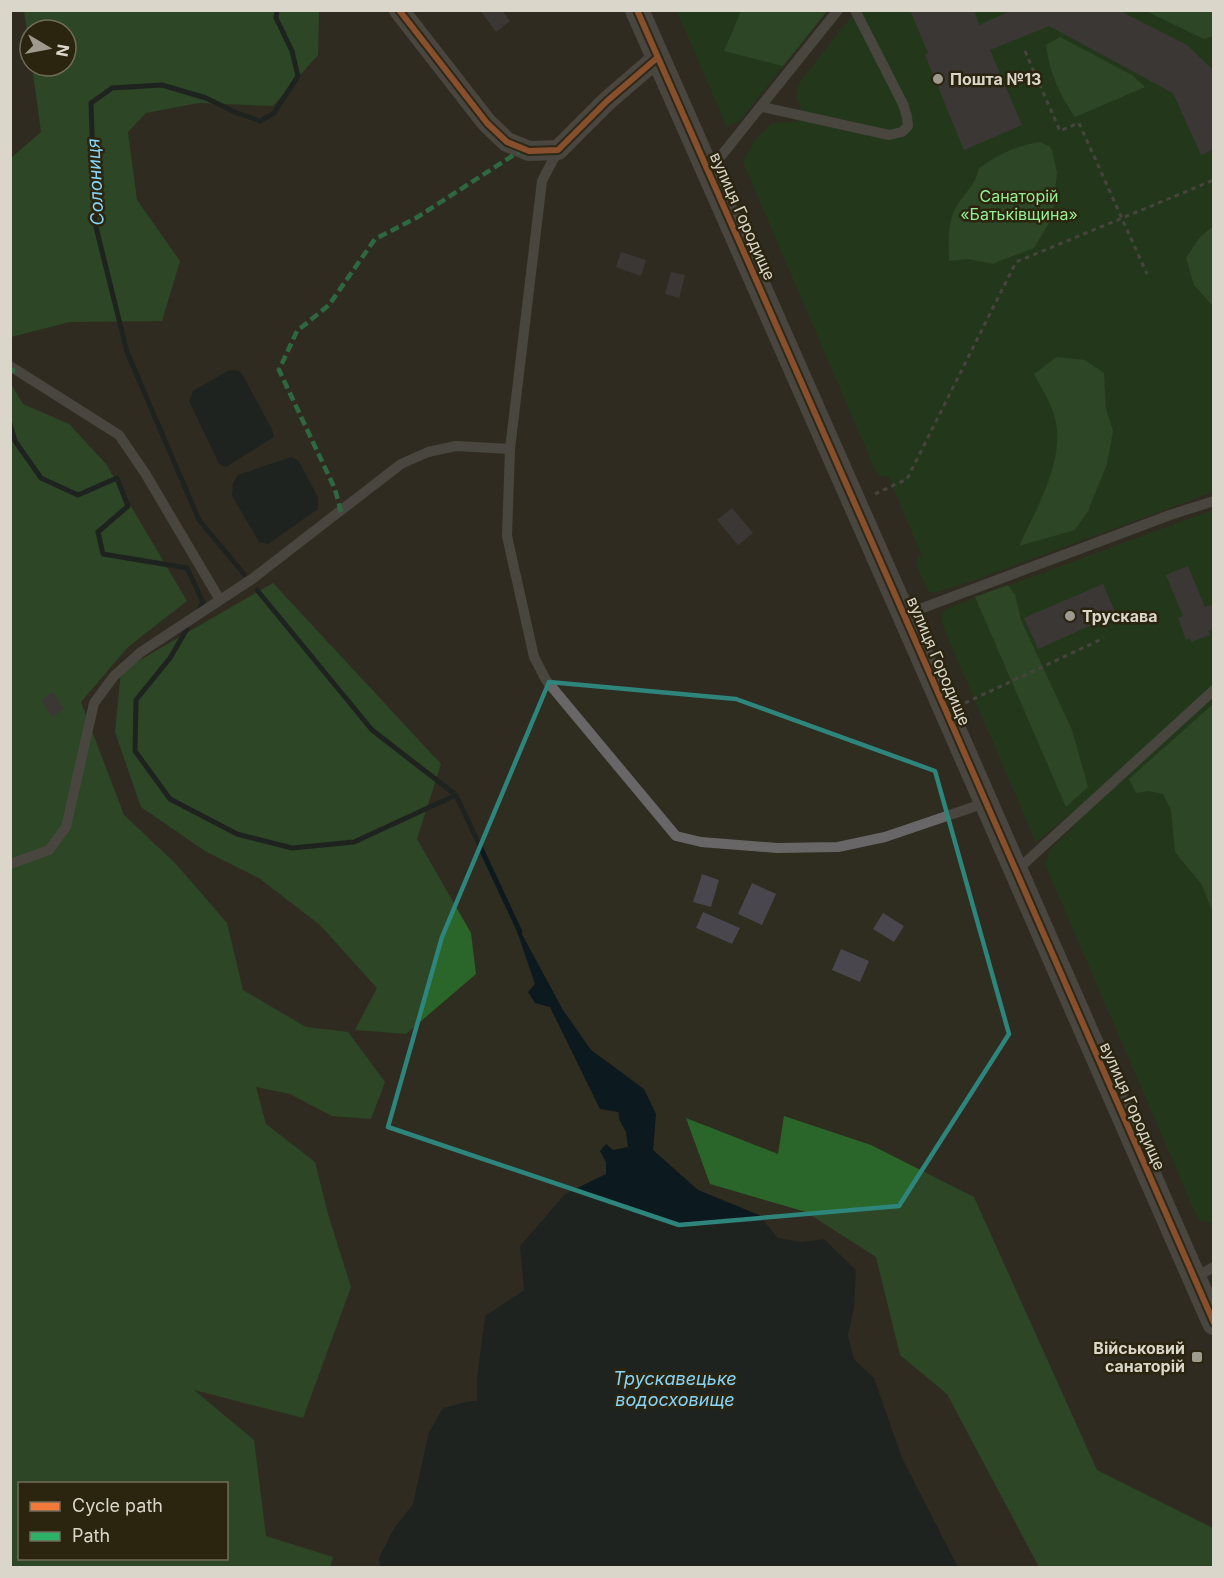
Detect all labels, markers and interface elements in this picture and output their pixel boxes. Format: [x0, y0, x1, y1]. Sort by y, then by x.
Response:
north arrow [18, 18, 78, 78]
text: N [52, 43, 74, 58]
place label: Пошта №13 [950, 69, 1041, 89]
marker: Пошта №13 [931, 72, 945, 86]
water label: Солониця [82, 138, 108, 226]
street label: вулиця Городище [706, 149, 780, 283]
park label: Санаторій «Батьківщина» [960, 186, 1078, 224]
street label: вулиця Городище [903, 594, 975, 728]
place label: Трускава [1082, 606, 1157, 626]
marker: Трускава [1063, 609, 1077, 623]
street label: вулиця Городище [1096, 1039, 1170, 1173]
place label: Військовий санаторій [1093, 1338, 1185, 1376]
marker: Військовий санаторій [1190, 1350, 1204, 1364]
water label: Трускавецьке водосховище [613, 1368, 737, 1410]
legend [18, 1482, 228, 1560]
text: Cycle path [72, 1495, 163, 1516]
text: Path [72, 1525, 110, 1546]

